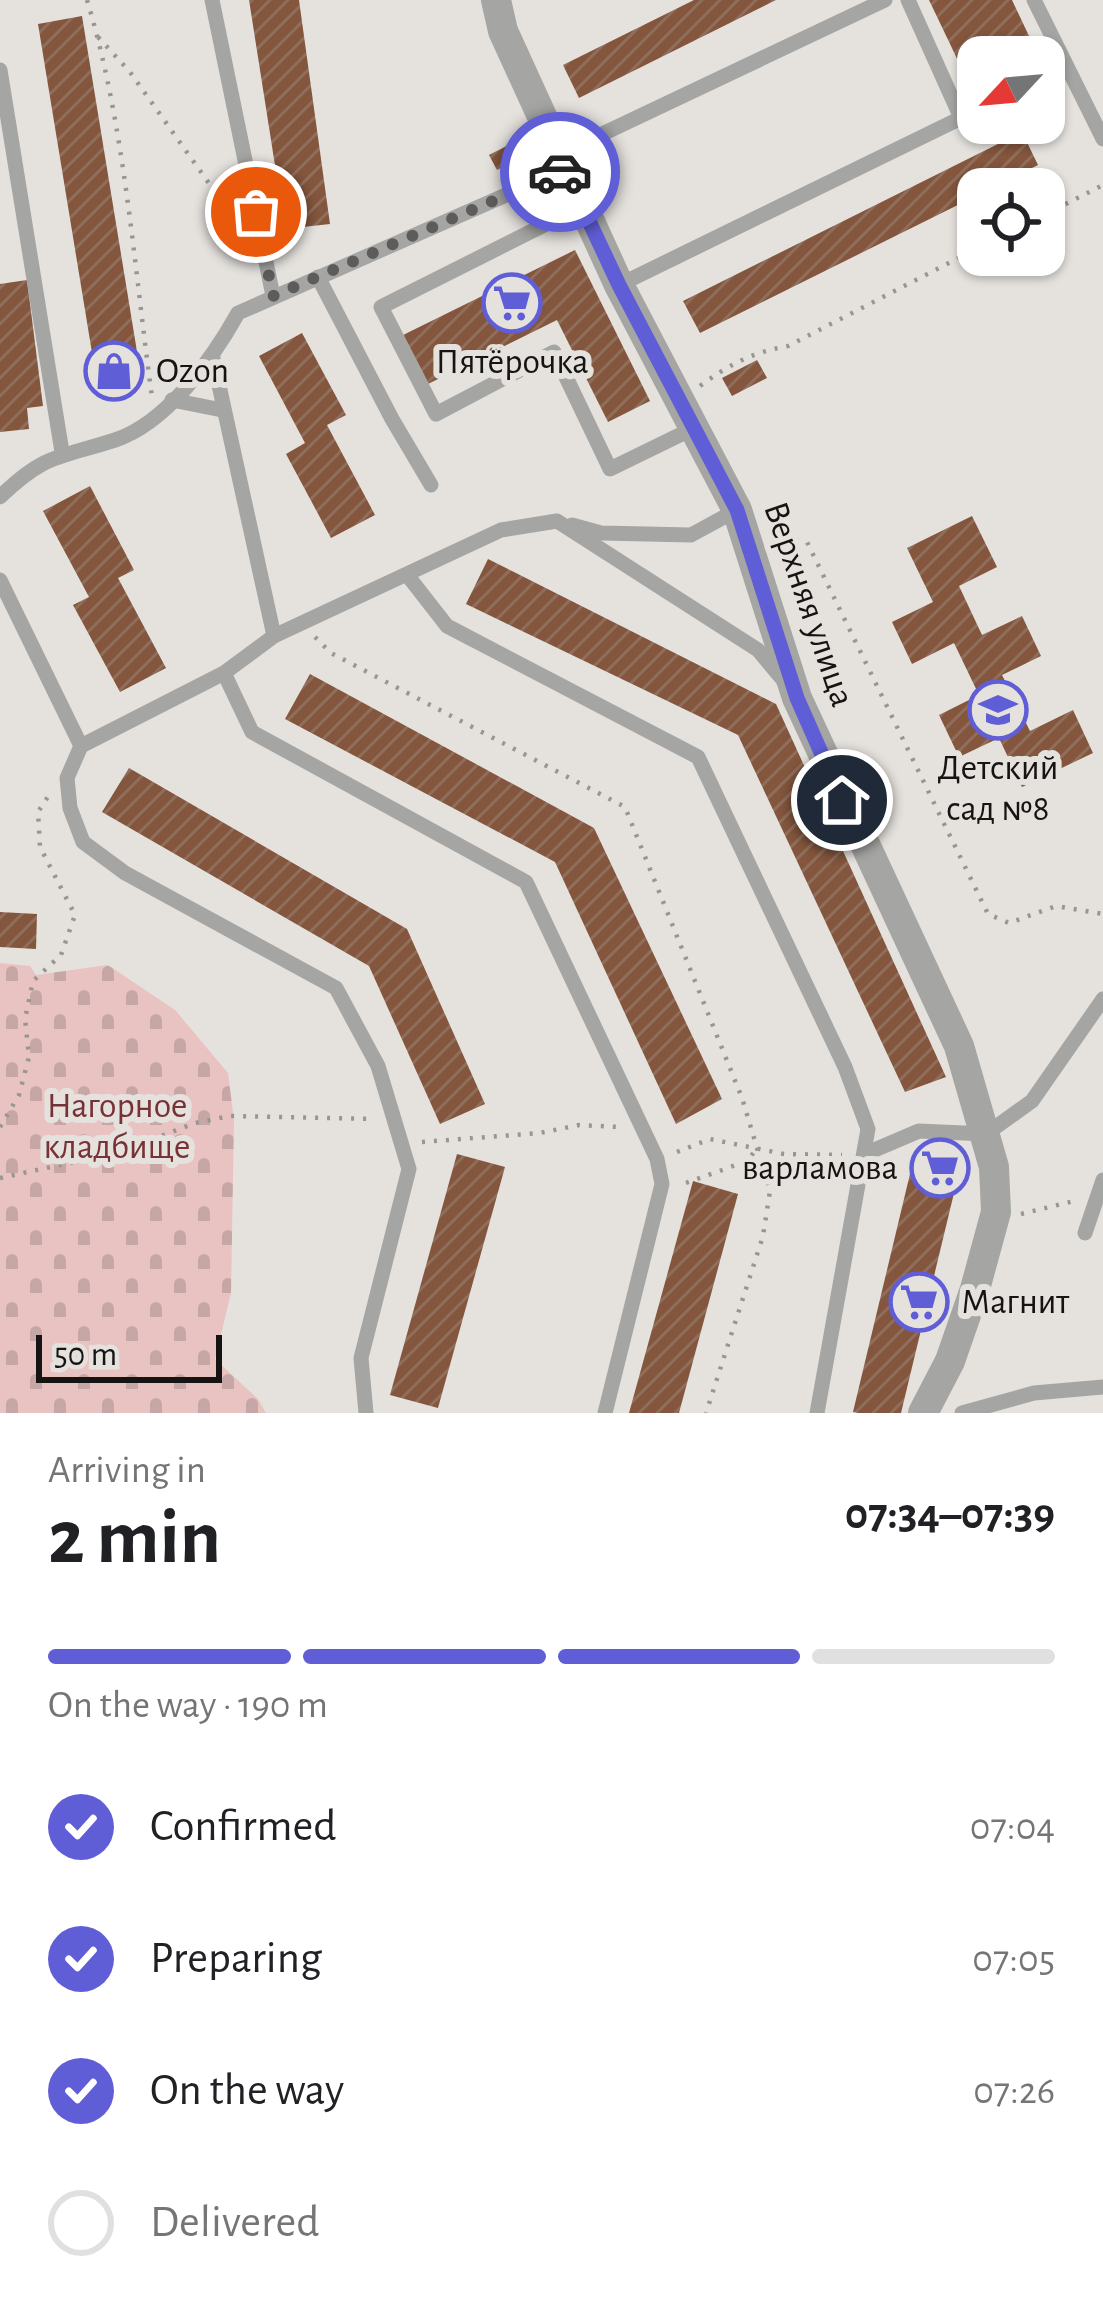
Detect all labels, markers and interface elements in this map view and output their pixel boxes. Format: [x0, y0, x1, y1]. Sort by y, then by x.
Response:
north arrow [957, 36, 1065, 144]
map controls [957, 36, 1065, 276]
courier [500, 112, 620, 232]
icon: car [527, 139, 593, 205]
pin [205, 161, 307, 263]
button: locate [957, 168, 1065, 276]
icon: bag [223, 179, 289, 245]
supermarket icon: Пятёрочка [481, 272, 543, 334]
shop icon: Ozon [83, 340, 145, 402]
place label: Пятёрочка [435, 344, 589, 380]
place label: Ozon [156, 353, 229, 389]
street label: Верхняя улица [757, 497, 861, 711]
school or university icon: Детский сад №8 [967, 679, 1029, 741]
pin [791, 749, 893, 851]
place label: Детский сад №8 [938, 750, 1059, 827]
icon: home [809, 767, 875, 833]
park label: Нагорное кладбище [44, 1088, 190, 1165]
supermarket icon: варламова [909, 1137, 971, 1199]
place label: варламова [742, 1150, 898, 1186]
supermarket icon: Магнит [888, 1271, 950, 1333]
place label: Магнит [961, 1284, 1070, 1320]
scale bar [36, 1329, 222, 1382]
text: 50 m [54, 1339, 117, 1372]
text: Arriving in [48, 1451, 206, 1490]
text: 07:34–07:39 [845, 1492, 1055, 1537]
text: 2 min [48, 1500, 221, 1578]
text: On the way · 190 m [48, 1686, 328, 1725]
icon: check [48, 1794, 114, 1860]
text: Confirmed [150, 1804, 336, 1849]
text: 07:04 [970, 1808, 1055, 1847]
icon: check [48, 1926, 114, 1992]
text: Preparing [150, 1936, 322, 1981]
text: 07:05 [972, 1940, 1055, 1979]
icon: check [48, 2058, 114, 2124]
text: On the way [150, 2068, 344, 2113]
text: 07:26 [973, 2072, 1055, 2111]
text: Delivered [150, 2200, 319, 2245]

